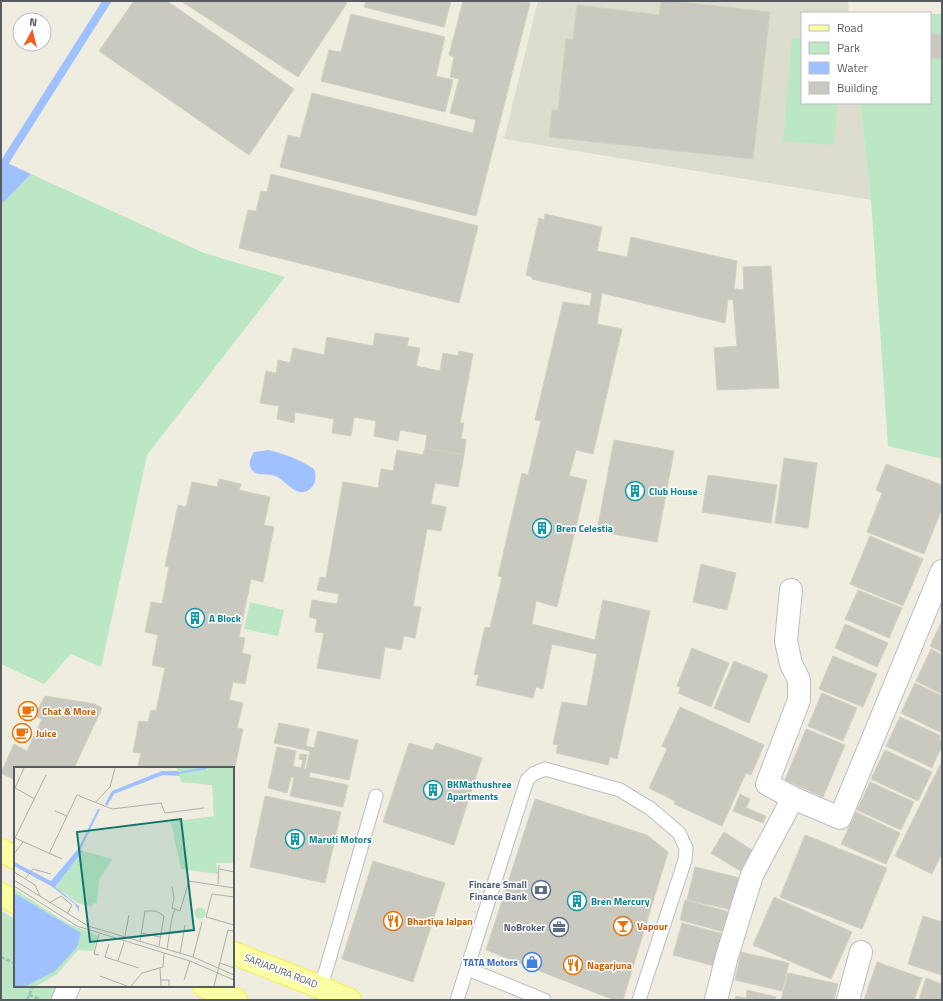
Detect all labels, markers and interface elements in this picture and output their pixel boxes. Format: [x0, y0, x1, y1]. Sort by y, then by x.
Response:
north arrow [12, 12, 52, 52]
legend [801, 12, 931, 104]
text: N [28, 14, 38, 30]
text: Road [837, 18, 863, 37]
text: Park [837, 38, 860, 57]
text: Water [837, 58, 868, 77]
text: Building [837, 78, 878, 97]
building icon: Club House [624, 480, 646, 502]
place label: Club House [649, 484, 698, 499]
building icon: Bren Celestia [531, 517, 553, 539]
place label: Bren Celestia [556, 521, 613, 536]
building icon: A Block [184, 607, 206, 629]
place label: A Block [209, 611, 242, 626]
cafe icon: Chat & More [17, 700, 39, 722]
place label: Chat & More [42, 704, 96, 719]
cafe icon: Juice [11, 722, 33, 744]
place label: Juice [36, 726, 57, 741]
inset map [14, 767, 234, 987]
place label: BKMathushree Apartments [447, 777, 512, 804]
building icon: BKMathushree Apartments [422, 779, 444, 801]
building icon: Maruti Motors [284, 828, 306, 850]
place label: Maruti Motors [309, 832, 372, 847]
place label: Fincare Small Finance Bank [469, 877, 528, 904]
bank icon: Fincare Small Finance Bank [530, 879, 552, 901]
building icon: Bren Mercury [566, 890, 588, 912]
place label: Bren Mercury [591, 894, 650, 909]
restaurant icon: Bhartiya Jalpan [382, 910, 404, 932]
place label: Bhartiya Jalpan [407, 914, 473, 929]
bar icon: Vapour [612, 915, 634, 937]
office icon: NoBroker [548, 916, 570, 938]
place label: Vapour [637, 919, 668, 934]
place label: NoBroker [504, 920, 545, 935]
street label: SARJAPURA ROAD [242, 950, 320, 992]
shop icon: TATA Motors [521, 951, 543, 973]
restaurant icon: Nagarjuna [562, 954, 584, 976]
place label: TATA Motors [463, 955, 518, 970]
place label: Nagarjuna [587, 958, 632, 973]

